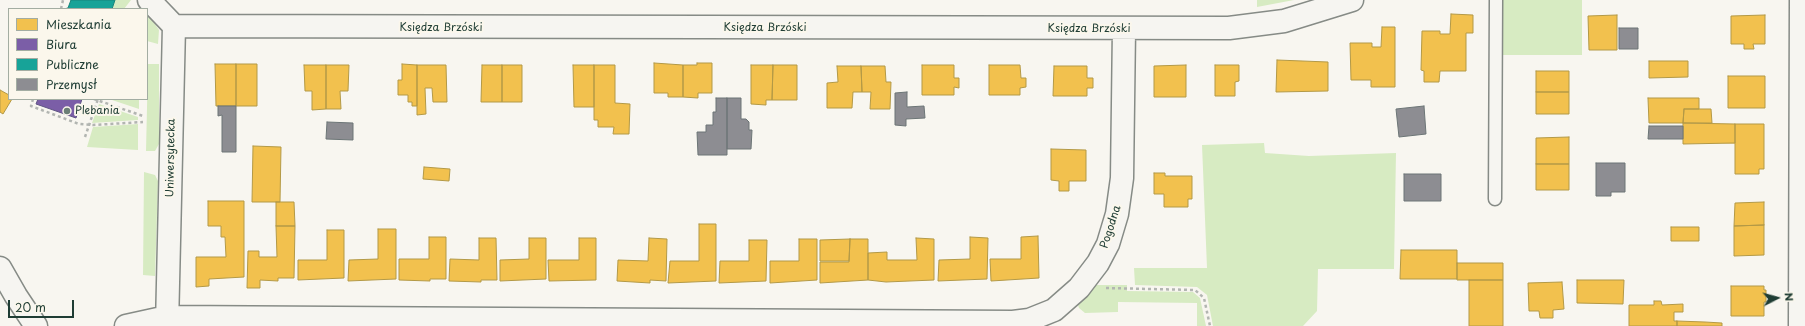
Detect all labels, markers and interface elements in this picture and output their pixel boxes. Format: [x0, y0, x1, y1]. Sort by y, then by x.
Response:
legend [8, 8, 148, 100]
text: Mieszkania [46, 15, 111, 33]
street label: Księdza Brzóski [400, 21, 482, 35]
street label: Księdza Brzóski [724, 21, 806, 35]
street label: Księdza Brzóski [1048, 22, 1130, 36]
text: Biura [46, 35, 77, 53]
text: Publiczne [46, 55, 99, 73]
text: Przemysł [46, 75, 97, 93]
place label: Plebania [75, 104, 119, 118]
marker: Plebania [62, 106, 72, 116]
street label: Uniwersytecka [164, 118, 178, 198]
street label: Pogodna [1098, 204, 1124, 250]
north arrow [1757, 278, 1797, 318]
text: N [1781, 291, 1798, 302]
scale bar [10, 292, 76, 318]
text: 20 m [15, 298, 46, 316]

